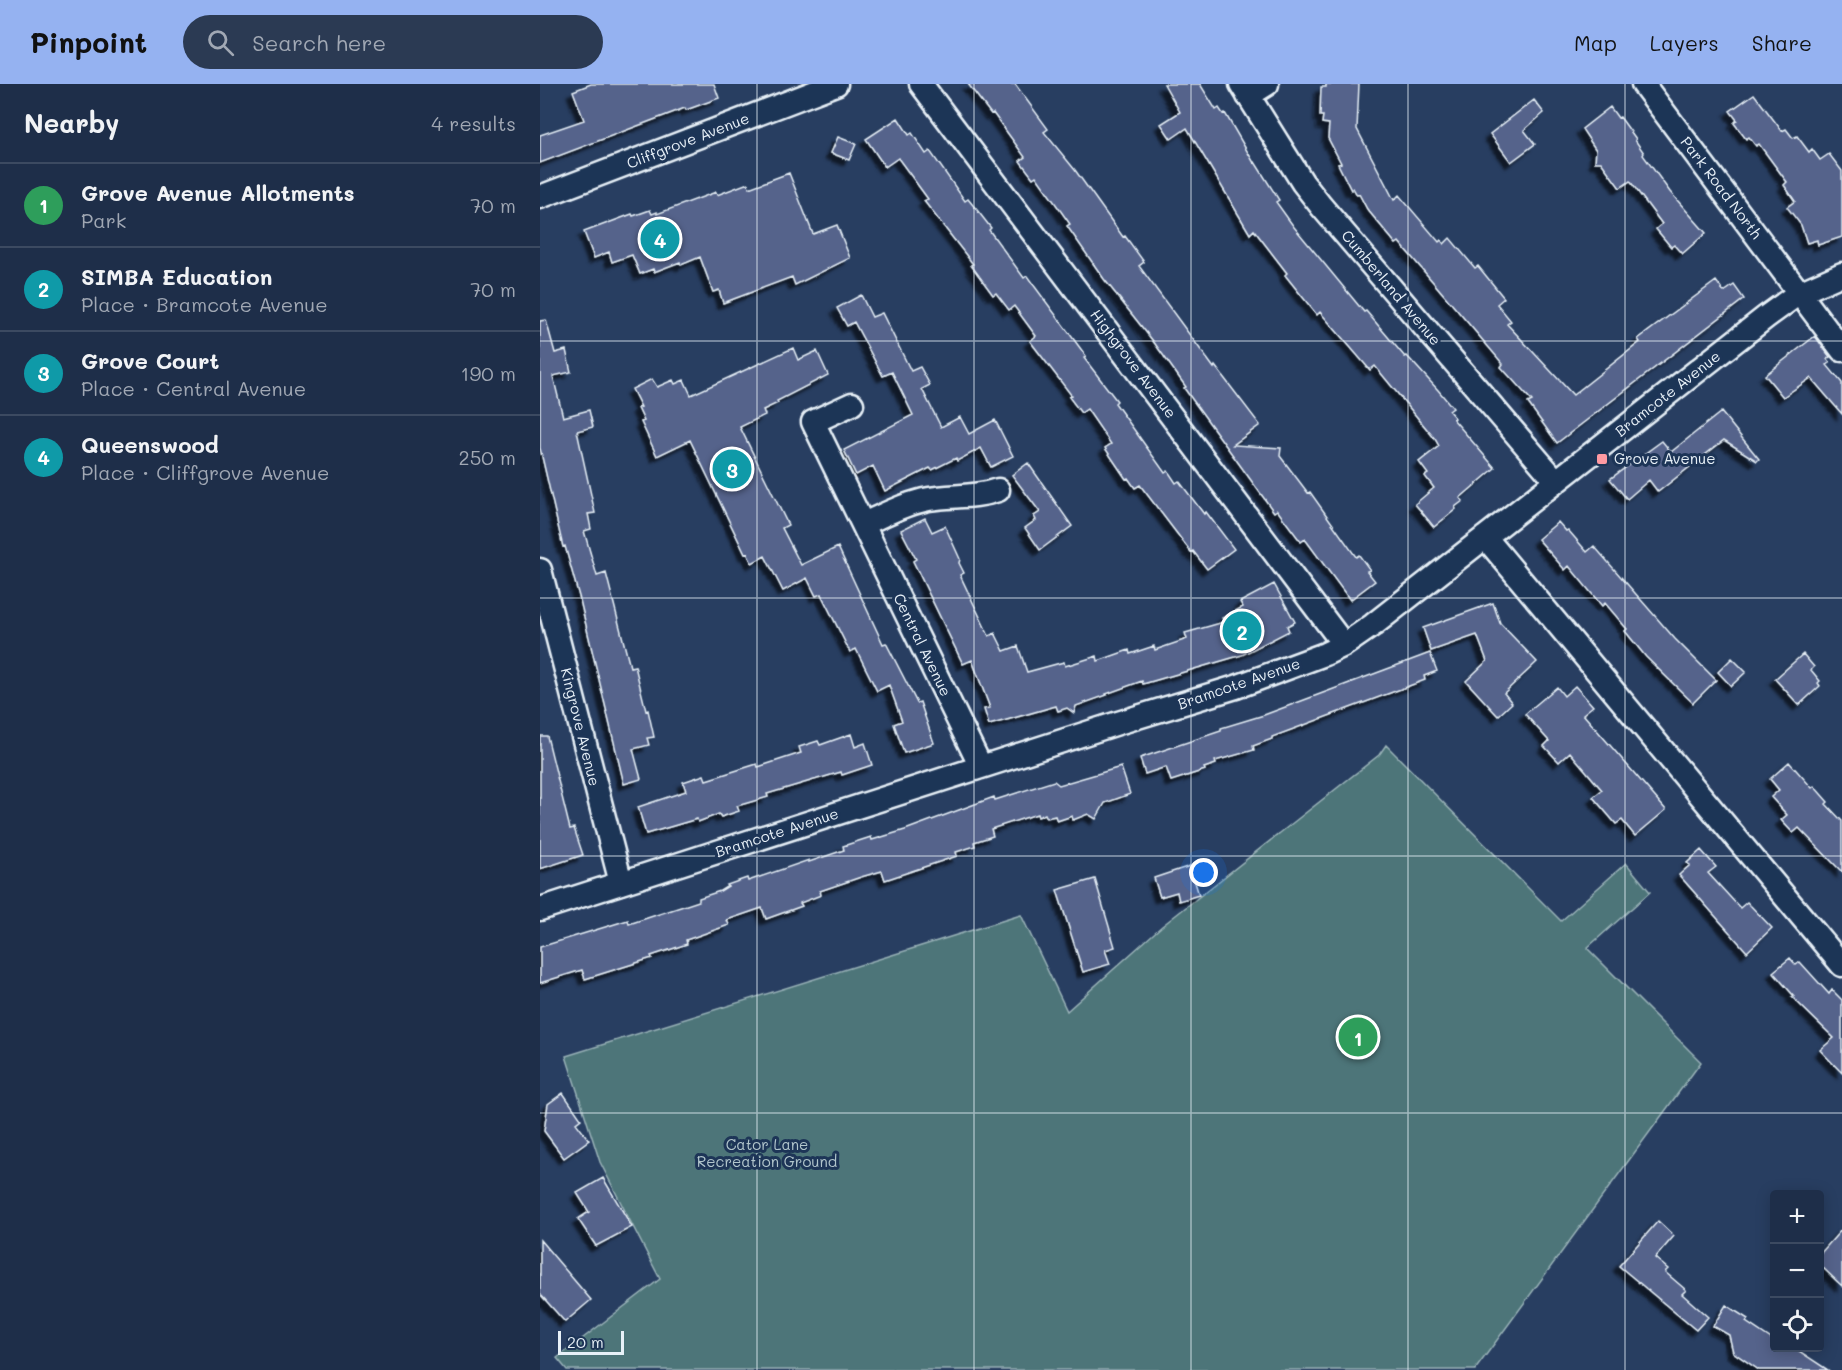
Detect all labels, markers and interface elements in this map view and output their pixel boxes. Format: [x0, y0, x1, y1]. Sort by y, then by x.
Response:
search box [183, 15, 603, 69]
text: Pinpoint [30, 24, 147, 60]
icon: search [204, 26, 237, 59]
text: Search here [252, 28, 386, 57]
text: Map [1574, 29, 1617, 56]
text: Layers [1650, 29, 1719, 56]
text: Share [1752, 29, 1812, 56]
text: Nearby [24, 106, 119, 140]
street label: Cliffgrove Avenue [623, 107, 752, 173]
text: 4 results [431, 110, 516, 136]
street label: Park Road North [1677, 132, 1767, 243]
text: Grove Avenue Allotments [81, 178, 355, 207]
text: 1 [39, 192, 48, 218]
text: 70 m [470, 192, 516, 218]
text: Park [81, 207, 126, 233]
pin: 4 [640, 216, 680, 262]
street label: Cumberland Avenue [1338, 225, 1446, 349]
text: SIMBA Education [81, 262, 272, 291]
text: 2 [38, 276, 49, 302]
text: 70 m [470, 276, 516, 302]
text: Place · Bramcote Avenue [81, 291, 328, 317]
street label: Highgrove Avenue [1086, 305, 1181, 422]
text: Grove Court [81, 346, 219, 375]
street label: Bramcote Avenue [1611, 346, 1724, 441]
text: 3 [38, 360, 50, 386]
text: 190 m [461, 360, 516, 386]
text: Place · Central Avenue [81, 375, 306, 401]
text: Queenswood [81, 430, 219, 459]
text: 4 [37, 444, 50, 470]
text: 250 m [459, 444, 516, 470]
pin: 3 [712, 446, 752, 492]
place label: Grove Avenue [1614, 448, 1715, 468]
marker: Grove Avenue [1595, 452, 1609, 466]
text: Place · Cliffgrove Avenue [81, 459, 329, 485]
street label: Central Avenue [889, 590, 956, 699]
pin: 2 [1222, 608, 1262, 654]
street label: Bramcote Avenue [1175, 653, 1303, 713]
street label: Kingrove Avenue [557, 666, 605, 788]
street label: Bramcote Avenue [713, 803, 841, 861]
your location [1189, 858, 1218, 887]
pin: 1 [1338, 1014, 1378, 1060]
park label: Cator Lane Recreation Ground [697, 1134, 837, 1171]
map controls [1770, 1190, 1824, 1352]
button: + [1770, 1190, 1824, 1244]
button: − [1770, 1244, 1824, 1298]
button: locate [1770, 1298, 1824, 1352]
scale bar [558, 1328, 624, 1356]
text: 20 m [567, 1331, 604, 1352]

